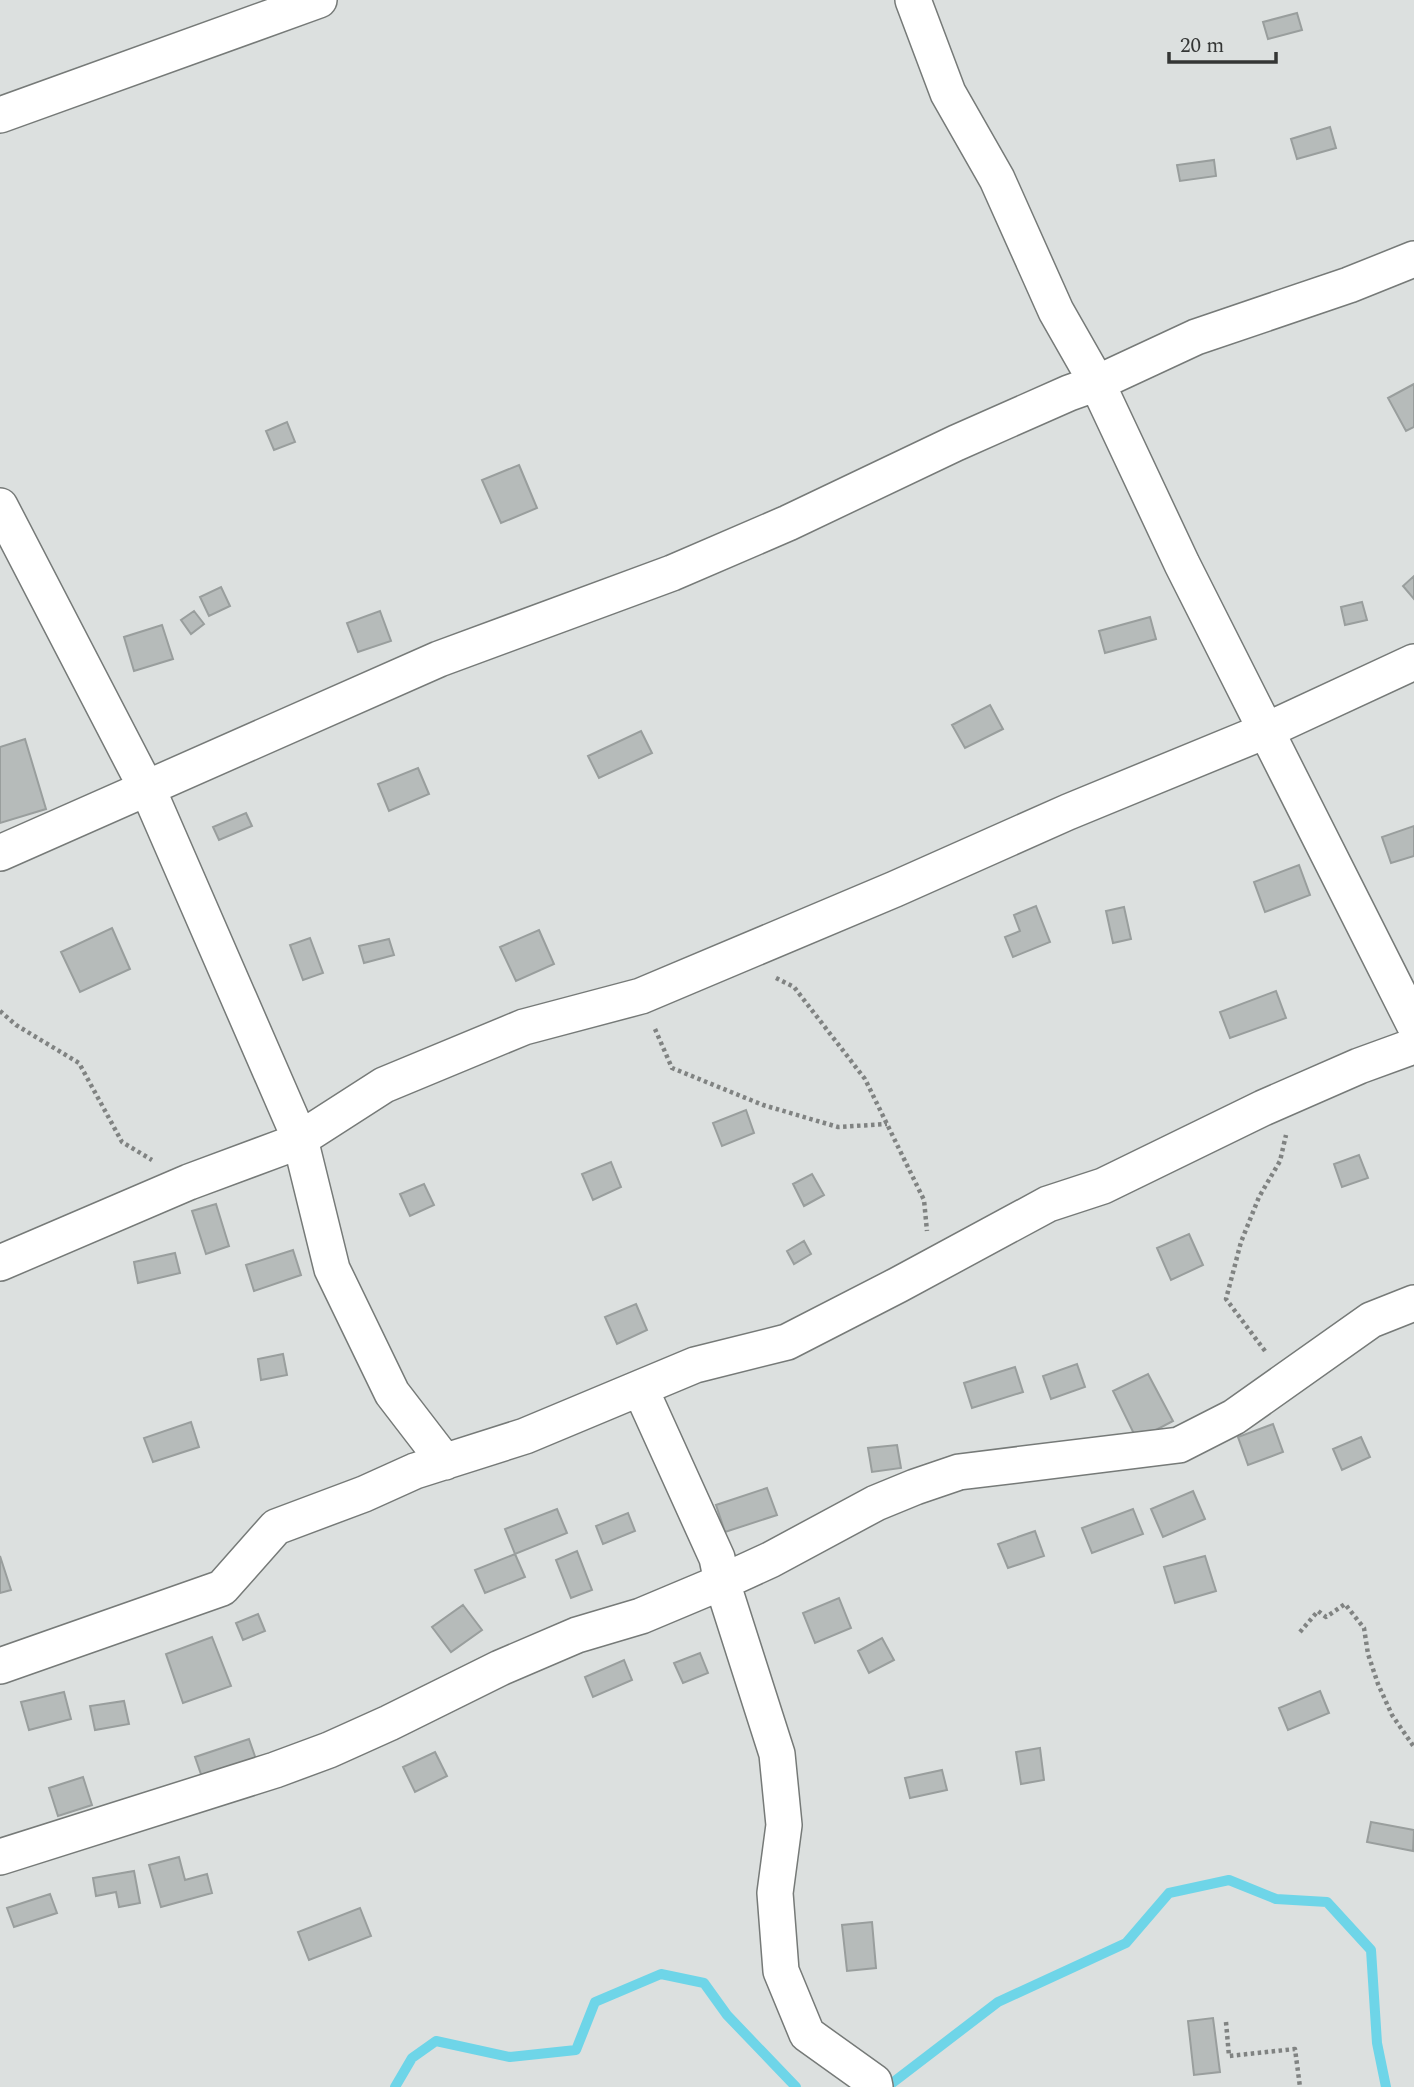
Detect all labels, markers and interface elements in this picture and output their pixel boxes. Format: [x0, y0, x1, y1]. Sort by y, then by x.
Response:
scale bar [1169, 21, 1276, 65]
text: 20 m [1180, 30, 1224, 62]

